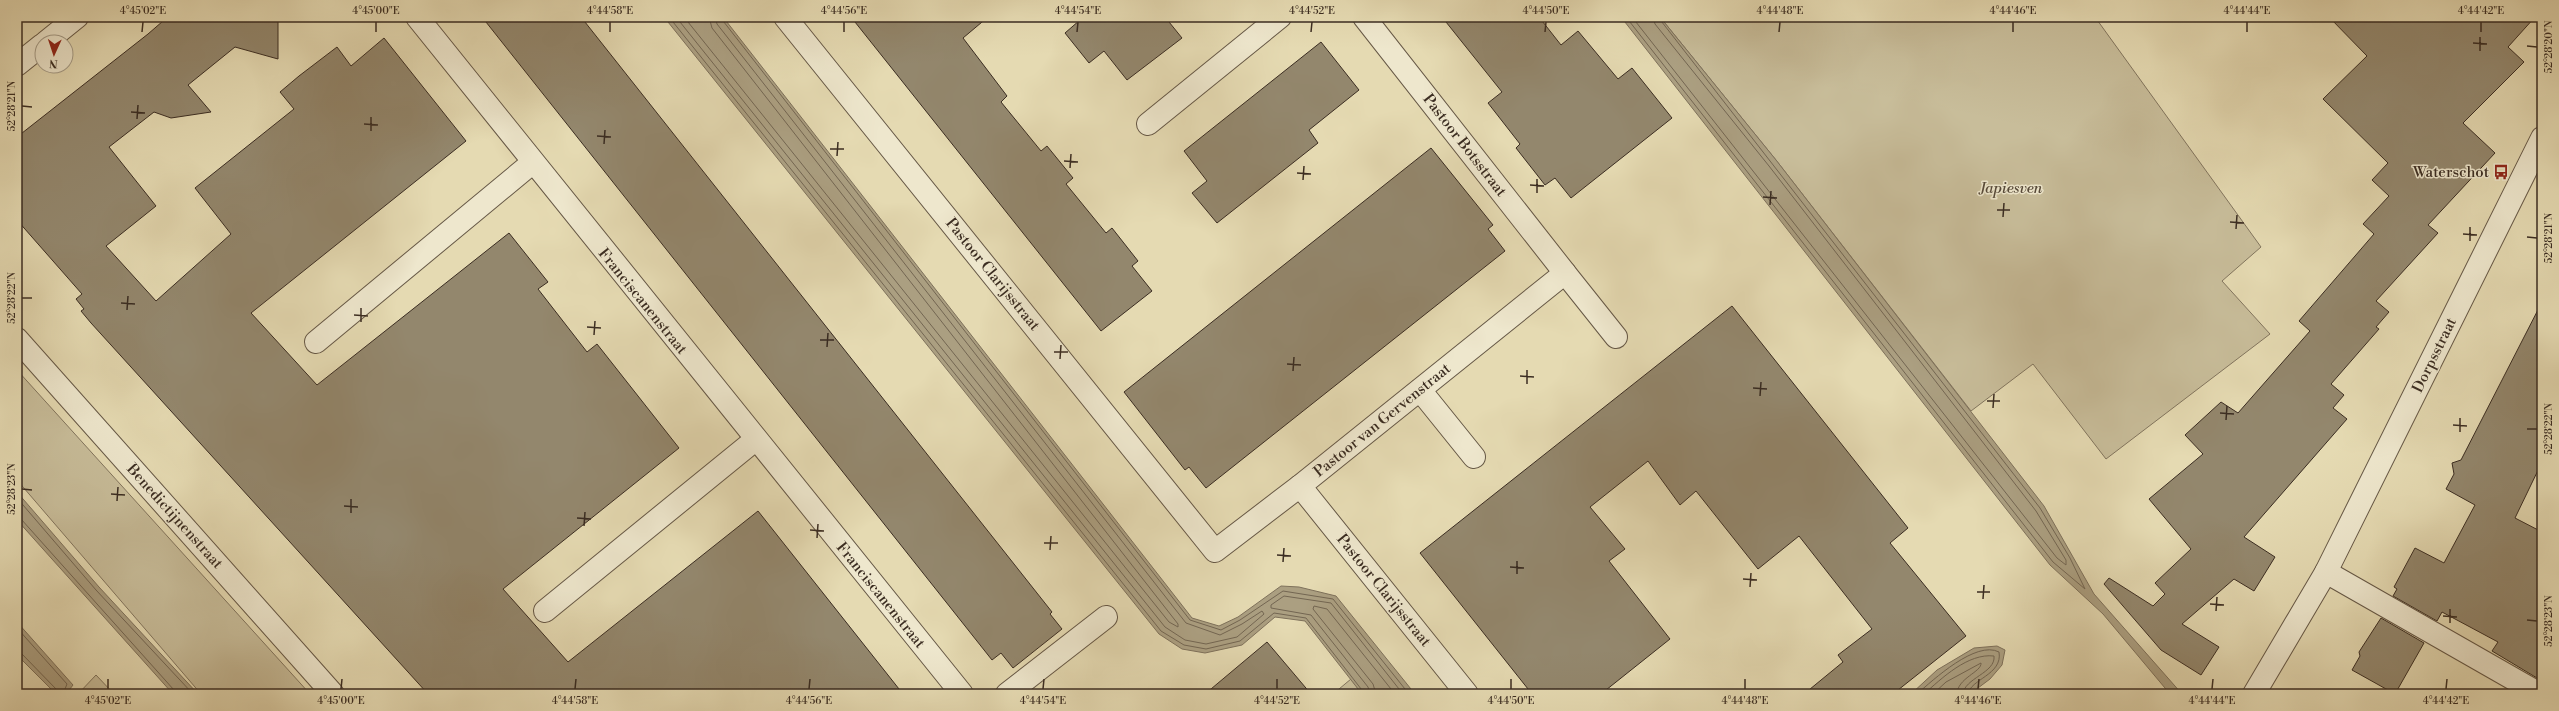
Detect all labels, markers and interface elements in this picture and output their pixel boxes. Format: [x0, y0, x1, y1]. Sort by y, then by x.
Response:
text: 4°45'02"E [120, 5, 166, 17]
text: 4°45'00"E [352, 5, 400, 17]
text: 4°44'58"E [587, 5, 633, 17]
text: 4°44'56"E [821, 5, 867, 17]
text: 4°44'54"E [1055, 5, 1101, 17]
text: 4°44'52"E [1289, 5, 1335, 17]
text: 4°44'50"E [1523, 5, 1570, 17]
text: 4°44'48"E [1757, 5, 1804, 17]
text: 4°44'46"E [1990, 5, 2036, 17]
text: 4°44'44"E [2224, 5, 2271, 17]
text: 4°44'42"E [2458, 5, 2504, 17]
text: 52°28'20"N [2543, 20, 2555, 73]
north arrow [34, 34, 74, 74]
text: N [49, 56, 58, 70]
text: 52°28'21"N [6, 80, 18, 131]
street label: Pastoor Botsstraat [1419, 90, 1511, 201]
place label: Waterschot [2412, 163, 2490, 182]
bus stop icon: Waterschot [2492, 163, 2510, 181]
park label: Japiesven [1978, 179, 2043, 198]
text: 52°28'21"N [2543, 212, 2555, 263]
street label: Pastoor Clarijsstraat [941, 214, 1044, 335]
street label: Franciscanenstraat [594, 244, 692, 359]
text: 52°28'22"N [6, 272, 18, 324]
street label: Dorpsstraat [2408, 314, 2461, 396]
street label: Pastoor van Gervenstraat [1310, 359, 1455, 481]
text: 52°28'22"N [2543, 403, 2555, 455]
street label: Benedictijnenstraat [122, 459, 227, 573]
text: 52°28'23"N [6, 463, 18, 515]
street label: Pastoor Clarijsstraat [1332, 530, 1435, 651]
street label: Franciscanenstraat [832, 538, 930, 653]
text: 52°28'23"N [2543, 595, 2555, 647]
text: 4°45'02"E [85, 695, 131, 707]
text: 4°45'00"E [317, 695, 365, 707]
text: 4°44'58"E [552, 695, 598, 707]
text: 4°44'56"E [786, 695, 832, 707]
text: 4°44'54"E [1020, 695, 1066, 707]
text: 4°44'52"E [1254, 695, 1300, 707]
text: 4°44'50"E [1488, 695, 1535, 707]
text: 4°44'48"E [1722, 695, 1769, 707]
text: 4°44'46"E [1955, 695, 2001, 707]
text: 4°44'44"E [2189, 695, 2236, 707]
text: 4°44'42"E [2423, 695, 2469, 707]

